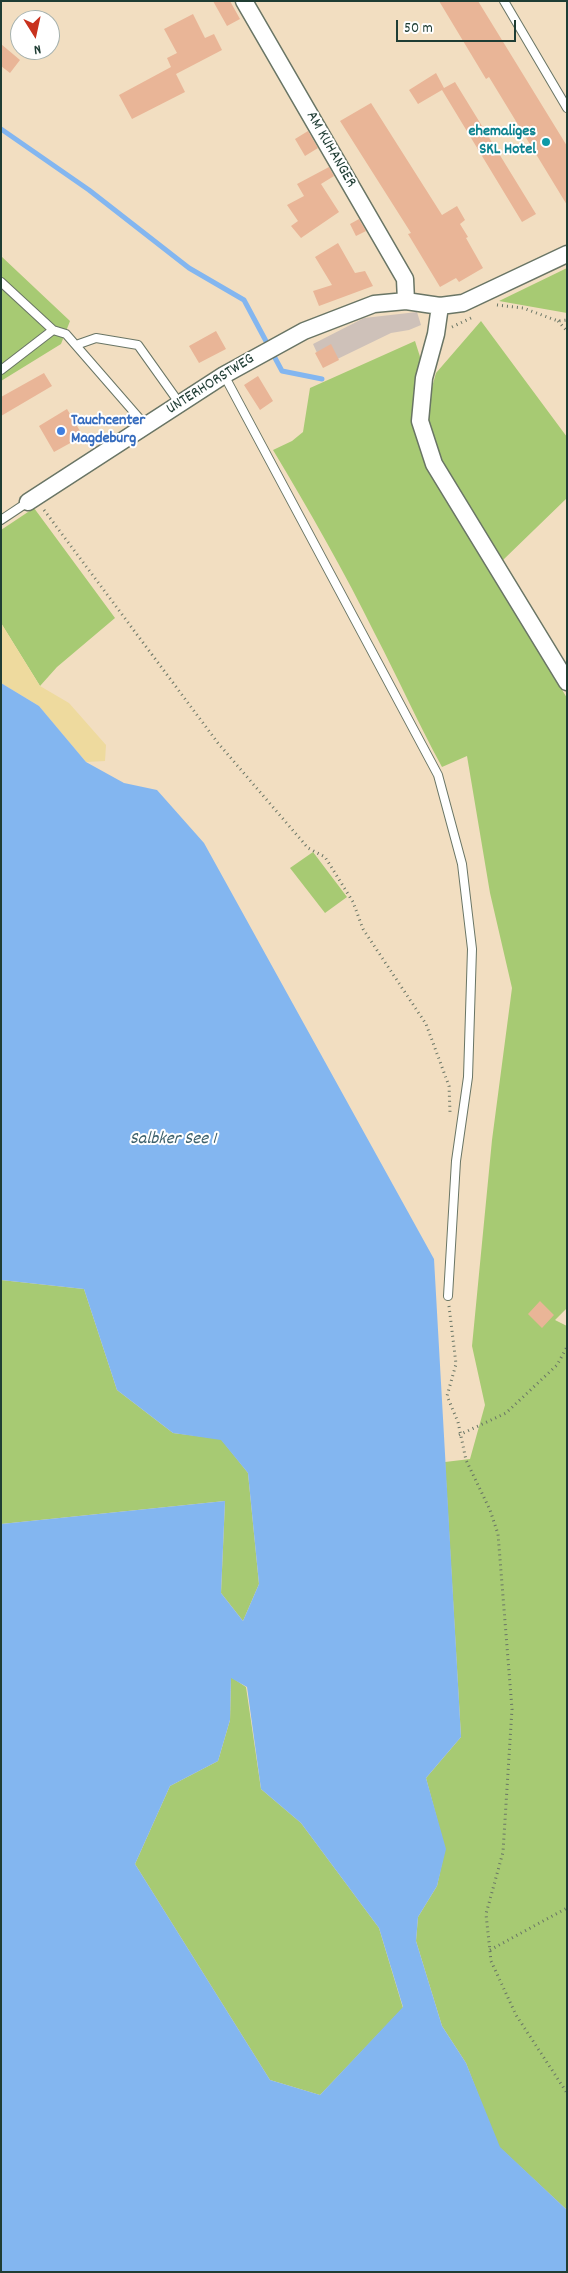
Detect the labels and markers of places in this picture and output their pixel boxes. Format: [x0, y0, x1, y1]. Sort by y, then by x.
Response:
place label: ehemaliges SKL Hotel [469, 123, 536, 161]
marker: ehemaliges SKL Hotel [540, 136, 552, 148]
place label: Tauchcenter Magdeburg [71, 412, 145, 450]
marker: Tauchcenter Magdeburg [55, 425, 67, 437]

